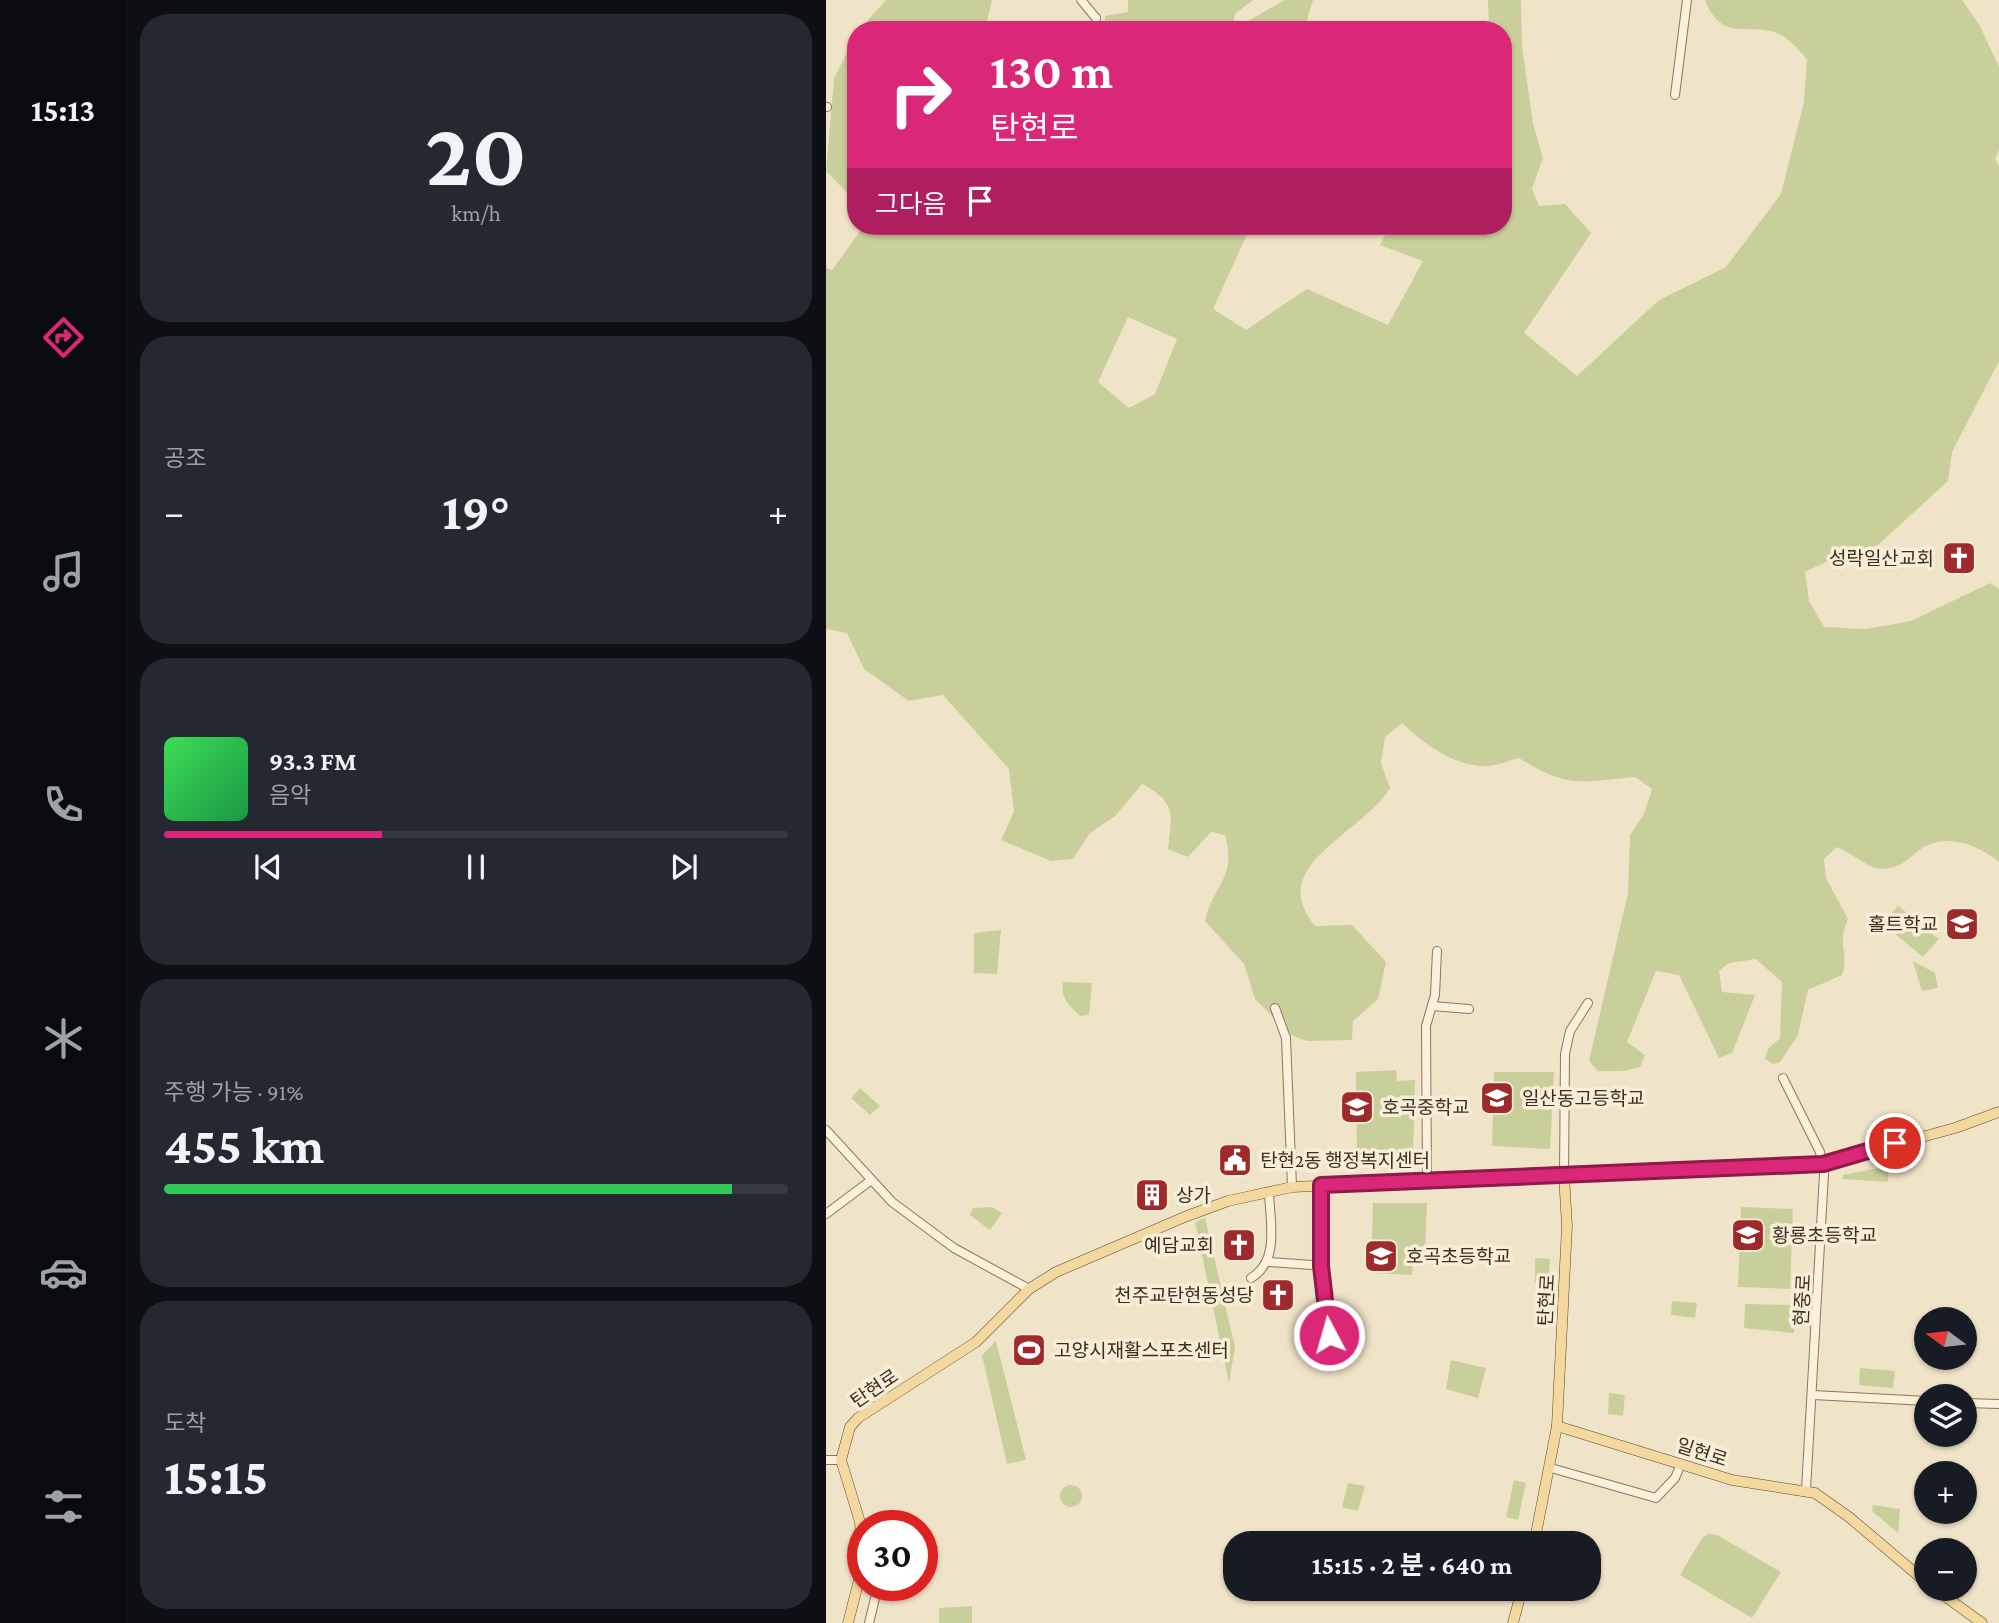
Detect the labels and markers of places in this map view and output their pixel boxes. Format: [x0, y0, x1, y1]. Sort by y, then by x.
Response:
church icon: 성락일산교회 [1940, 539, 1978, 577]
place label: 성락일산교회 [1829, 548, 1934, 569]
school or university icon: 홀트학교 [1943, 905, 1981, 943]
place label: 홀트학교 [1868, 914, 1938, 935]
school or university icon: 일산동고등학교 [1478, 1079, 1516, 1117]
school or university icon: 호곡중학교 [1338, 1088, 1376, 1126]
place label: 일산동고등학교 [1522, 1088, 1644, 1109]
place label: 호곡중학교 [1382, 1097, 1469, 1118]
pin [1865, 1113, 1925, 1173]
public building icon: 탄현2동 행정복지센터 [1216, 1141, 1254, 1179]
place label: 탄현2동 행정복지센터 [1260, 1150, 1430, 1171]
building icon: 상가 [1133, 1176, 1171, 1214]
place label: 상가 [1176, 1185, 1211, 1206]
school or university icon: 황룡초등학교 [1729, 1216, 1767, 1254]
place label: 황룡초등학교 [1772, 1225, 1877, 1246]
church icon: 예담교회 [1220, 1226, 1258, 1264]
place label: 예담교회 [1144, 1235, 1214, 1256]
school or university icon: 호곡초등학교 [1362, 1237, 1400, 1275]
place label: 호곡초등학교 [1406, 1246, 1511, 1267]
church icon: 천주교탄현동성당 [1259, 1276, 1297, 1314]
place label: 천주교탄현동성당 [1114, 1285, 1254, 1306]
sports icon: 고양시재활스포츠센터 [1010, 1331, 1048, 1369]
place label: 고양시재활스포츠센터 [1054, 1340, 1229, 1361]

